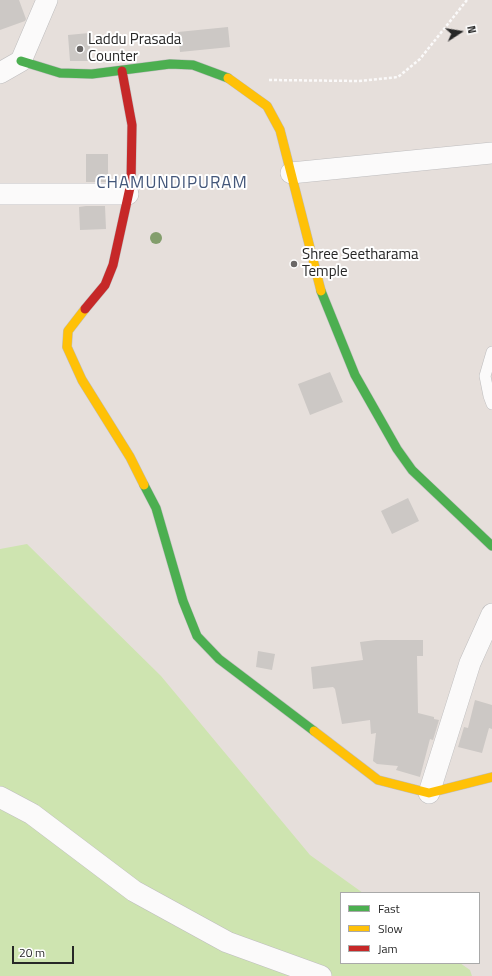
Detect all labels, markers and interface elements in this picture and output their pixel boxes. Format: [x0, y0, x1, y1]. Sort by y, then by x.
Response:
north arrow [440, 12, 480, 52]
text: N [463, 24, 480, 35]
place label: Laddu Prasada Counter [88, 31, 181, 66]
marker: Laddu Prasada Counter [75, 44, 85, 54]
district label: CHAMUNDIPURAM [96, 174, 248, 194]
place label: Shree Seetharama Temple [302, 246, 419, 281]
marker: Shree Seetharama Temple [289, 259, 299, 269]
legend [340, 892, 480, 964]
text: Fast [378, 899, 400, 918]
text: Slow [378, 919, 403, 938]
scale bar [14, 938, 76, 964]
text: Jam [378, 939, 398, 958]
text: 20 m [19, 943, 45, 962]

